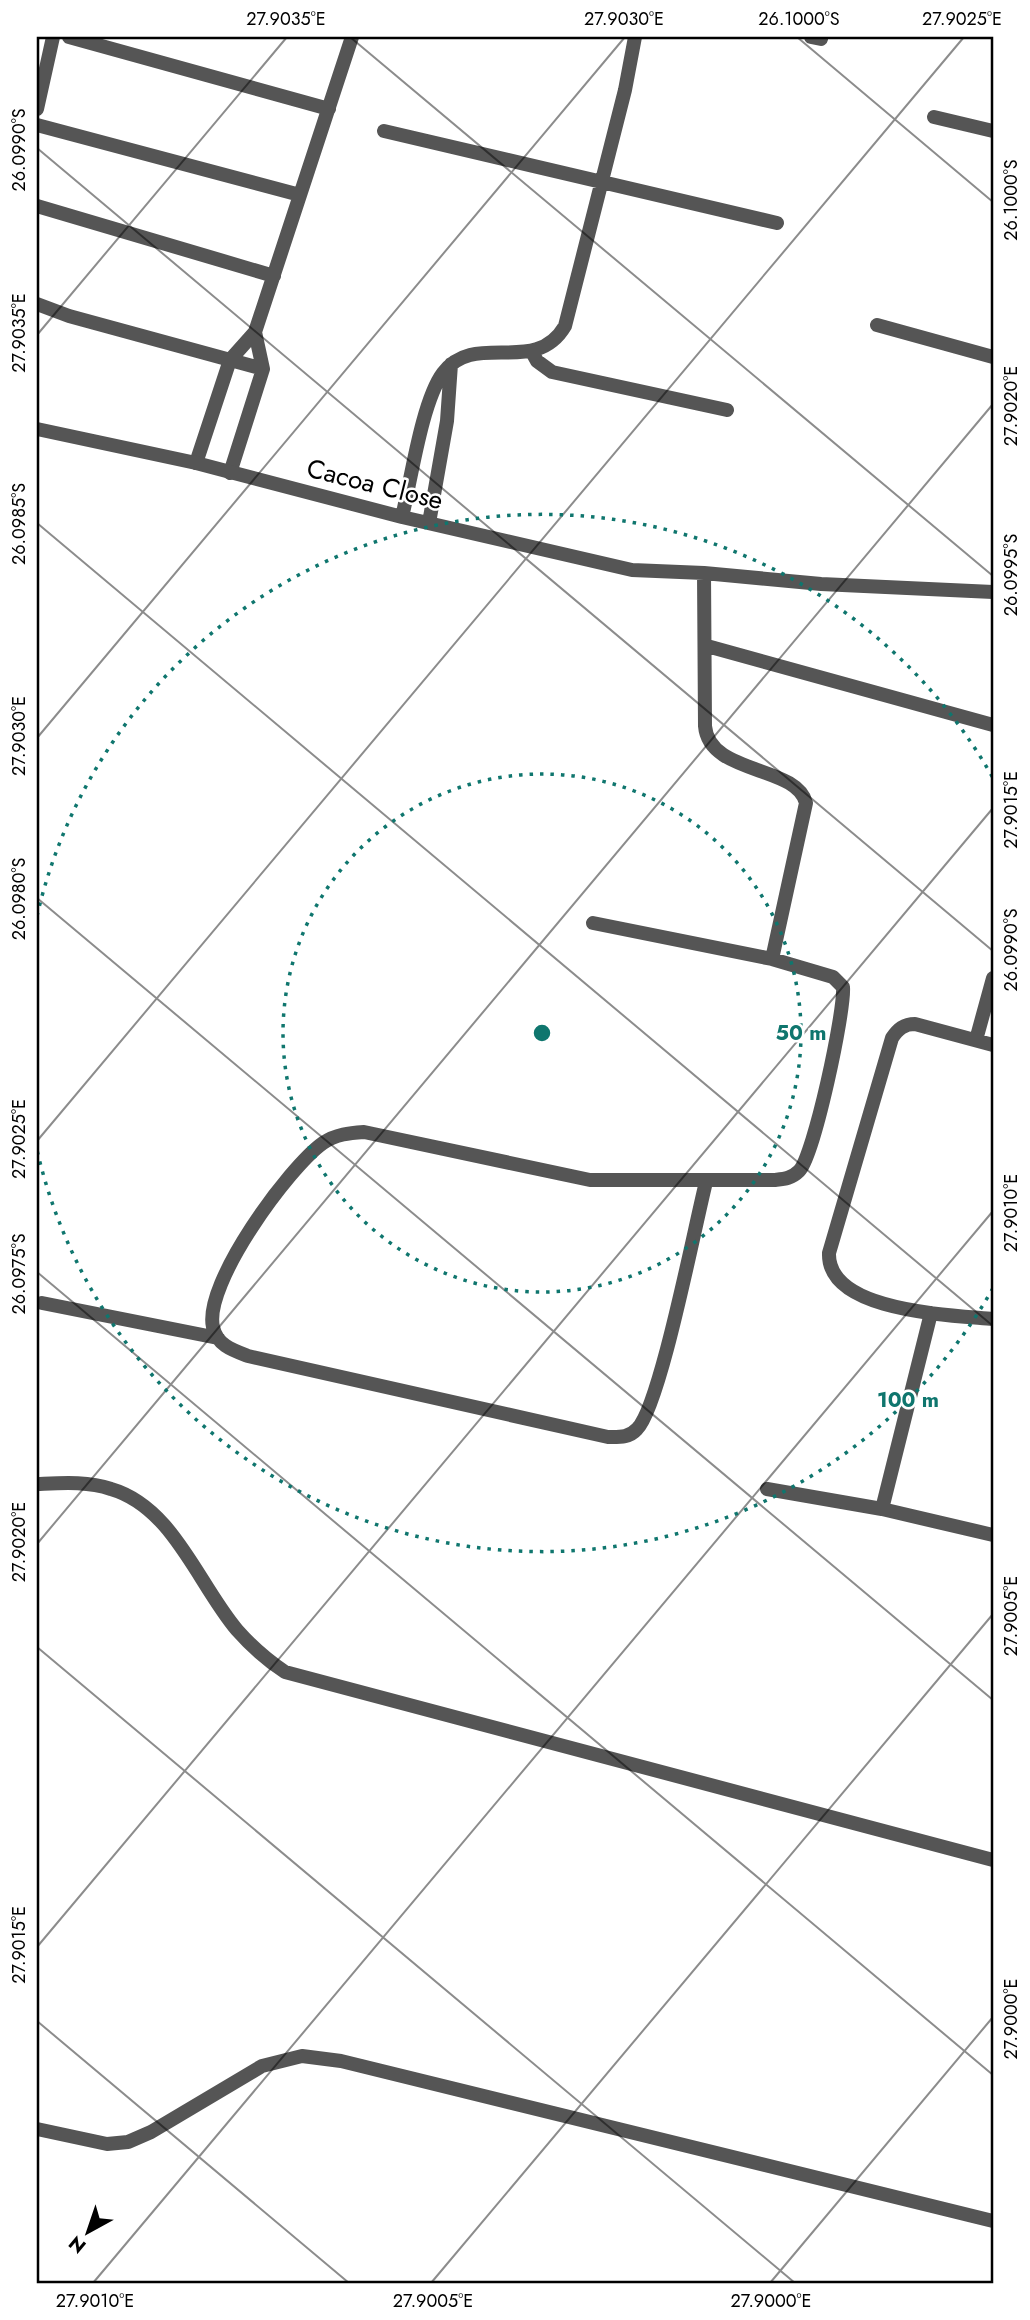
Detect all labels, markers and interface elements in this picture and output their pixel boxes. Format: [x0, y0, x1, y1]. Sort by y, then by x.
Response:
text: 27.9035°E [246, 6, 326, 32]
text: 27.9030°E [584, 6, 664, 32]
text: 26.1000°S [758, 6, 840, 32]
text: 27.9025°E [922, 6, 1002, 32]
text: 26.0990°S [6, 108, 32, 192]
text: 26.1000°S [998, 159, 1024, 241]
text: 27.9035°E [6, 293, 32, 373]
text: 27.9020°E [998, 366, 1024, 446]
street label: Cacoa Close [303, 449, 447, 519]
text: 26.0985°S [6, 483, 32, 565]
text: 26.0995°S [998, 534, 1024, 616]
text: 27.9030°E [6, 696, 32, 776]
text: 27.9015°E [998, 771, 1024, 849]
text: 26.0980°S [6, 858, 32, 940]
text: 26.0990°S [998, 908, 1024, 992]
text: 50 m [776, 1018, 826, 1048]
centre of rings [530, 1021, 554, 1045]
text: 27.9025°E [6, 1099, 32, 1179]
text: 27.9010°E [998, 1174, 1024, 1252]
text: 26.0975°S [6, 1233, 32, 1315]
text: 100 m [877, 1385, 939, 1415]
text: 27.9020°E [6, 1502, 32, 1582]
text: 27.9005°E [998, 1576, 1024, 1656]
text: 27.9015°E [6, 1906, 32, 1984]
text: 27.9000°E [998, 1979, 1024, 2059]
north arrow [52, 2198, 122, 2268]
text: N [63, 2229, 92, 2260]
text: 27.9010°E [56, 2288, 134, 2314]
text: 27.9005°E [393, 2288, 473, 2314]
text: 27.9000°E [731, 2288, 811, 2314]

